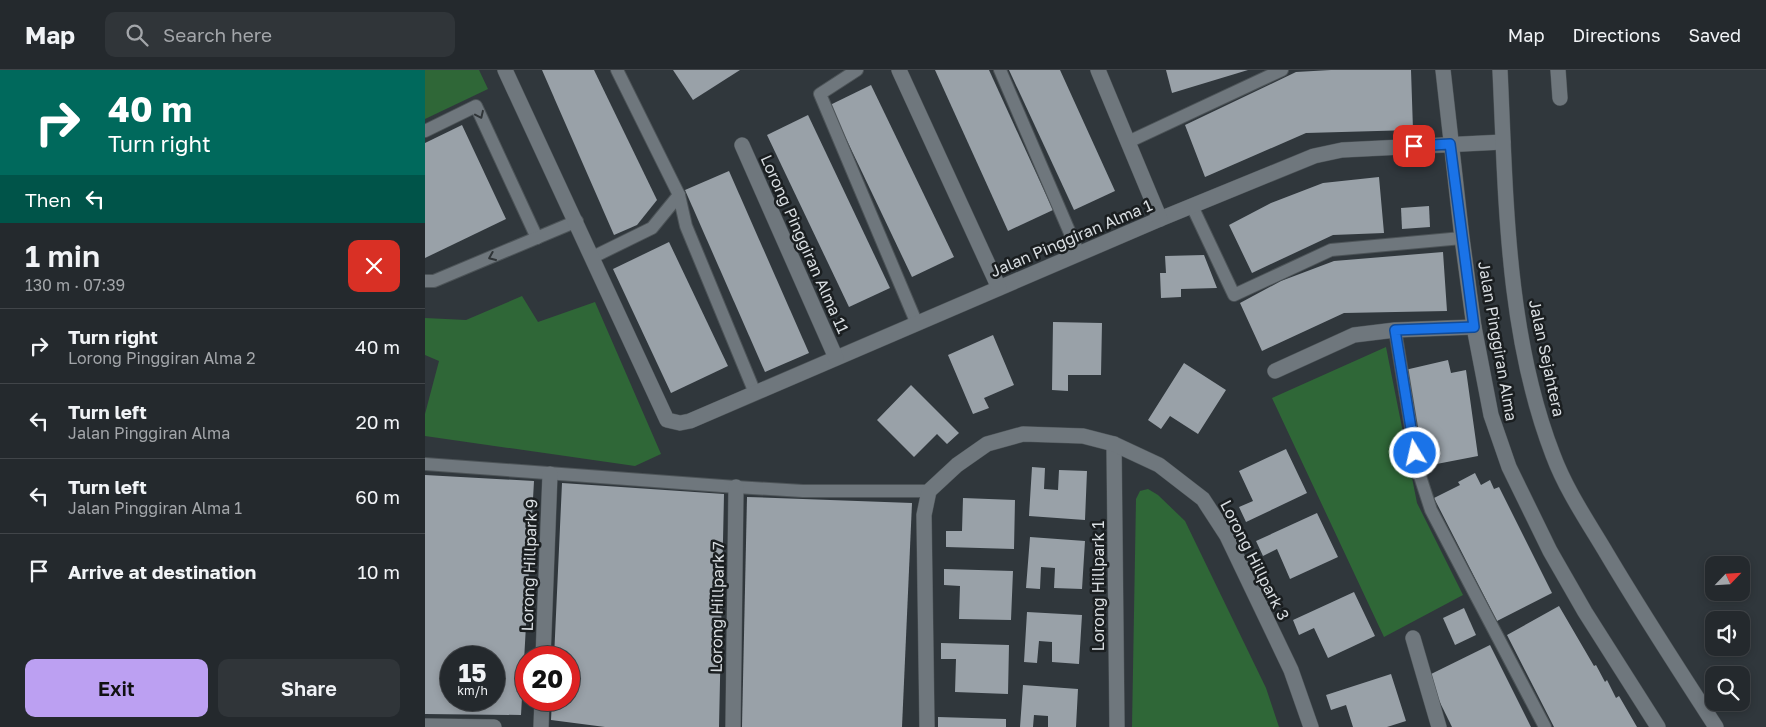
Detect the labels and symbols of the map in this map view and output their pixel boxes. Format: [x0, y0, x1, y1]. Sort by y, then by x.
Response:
one-way arrow [474, 110, 484, 119]
pin [1393, 125, 1435, 167]
street label: Lorong Pinggiran Alma 11 [756, 151, 854, 337]
street label: Jalan Pinggiran Alma 1 [987, 195, 1155, 281]
one-way arrow [488, 250, 497, 261]
street label: Jalan Pinggiran Alma [1474, 259, 1522, 423]
street label: Jalan Sejahtera [1525, 298, 1569, 418]
position arrow [1388, 426, 1440, 478]
street label: Lorong Hillpark 3 [1216, 497, 1294, 623]
street label: Lorong Hillpark 9 [517, 498, 541, 632]
street label: Lorong Hillpark 1 [1088, 520, 1108, 651]
street label: Lorong Hillpark 7 [706, 541, 728, 673]
north arrow [1705, 556, 1750, 601]
speed limit sign: 20 [515, 646, 580, 711]

